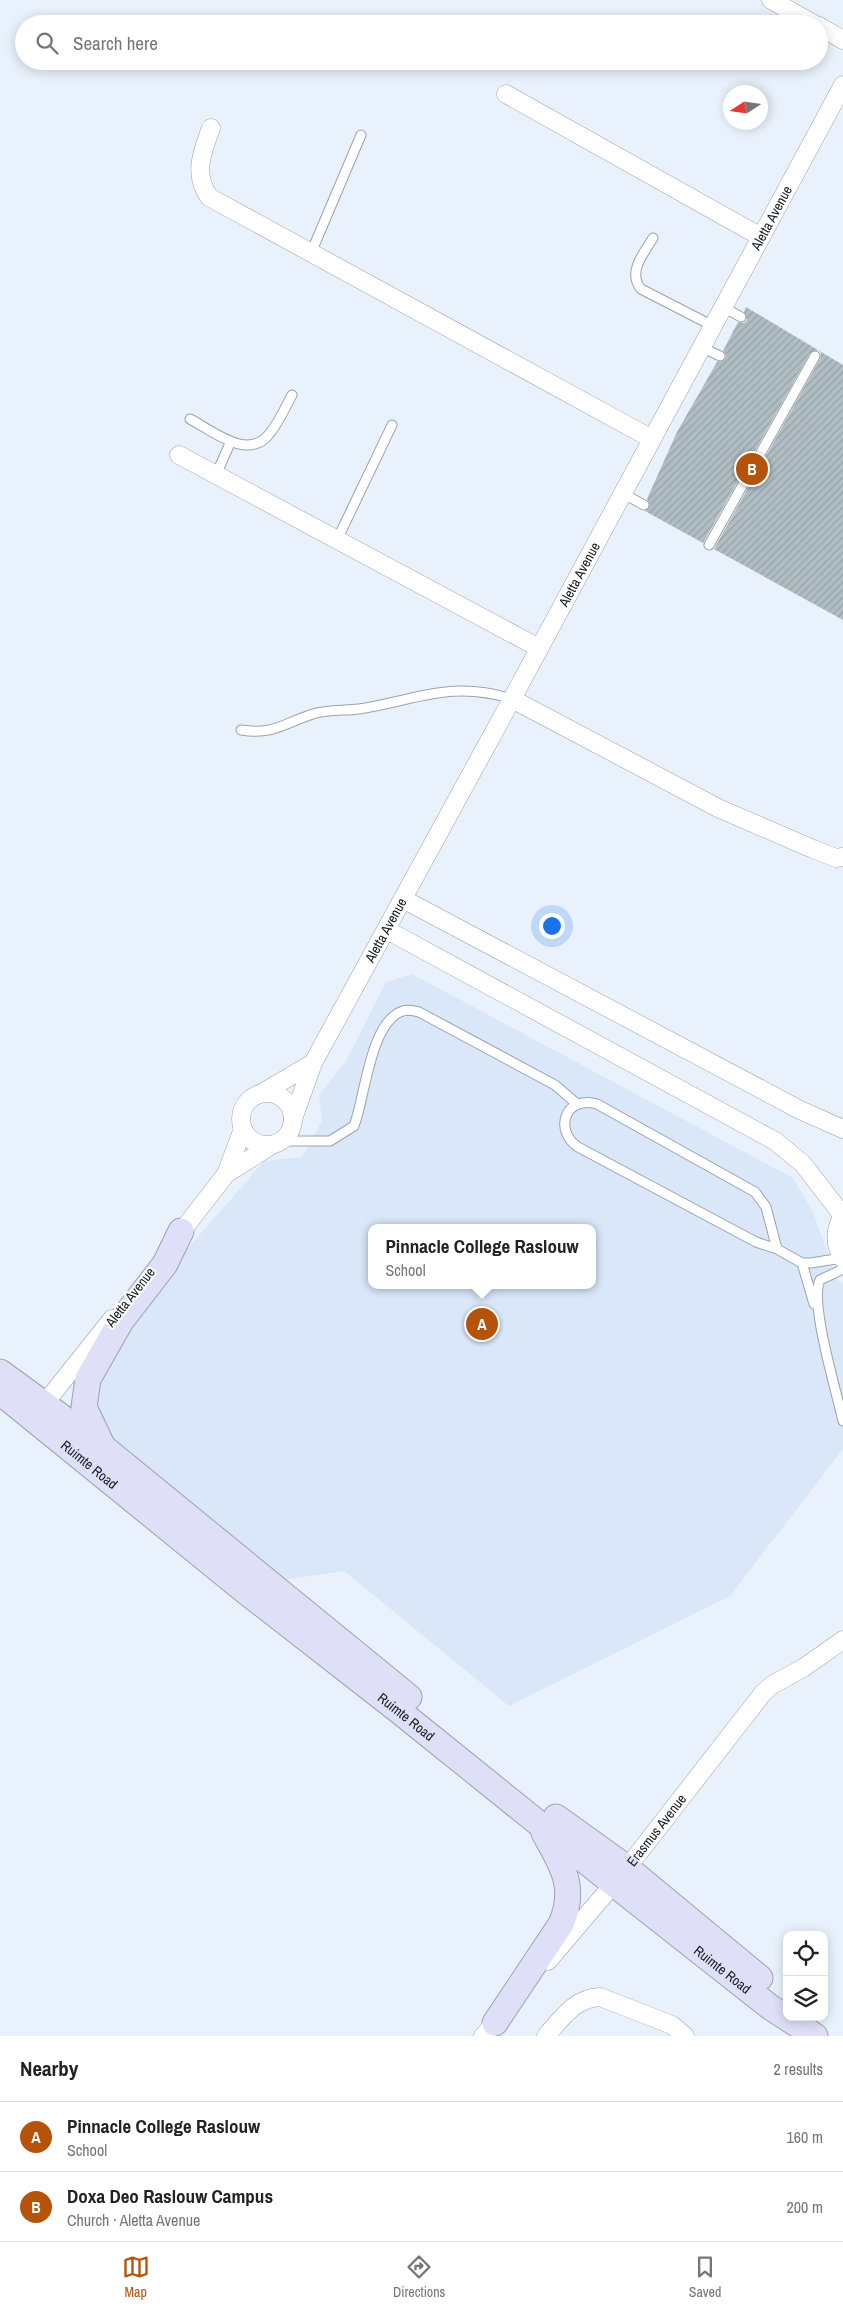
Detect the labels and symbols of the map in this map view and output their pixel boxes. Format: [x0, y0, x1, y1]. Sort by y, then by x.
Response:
north arrow [723, 85, 768, 130]
street label: Aletta Avenue [746, 182, 796, 254]
pin: B [736, 450, 768, 488]
street label: Aletta Avenue [554, 539, 604, 611]
street label: Aletta Avenue [360, 895, 411, 966]
your location [539, 913, 565, 939]
street label: Aletta Avenue [101, 1264, 159, 1331]
pin: A [466, 1305, 498, 1343]
street label: Ruimte Road [57, 1436, 121, 1493]
street label: Ruimte Road [374, 1689, 438, 1745]
street label: Erasmus Avenue [623, 1790, 690, 1870]
street label: Ruimte Road [690, 1942, 755, 1998]

